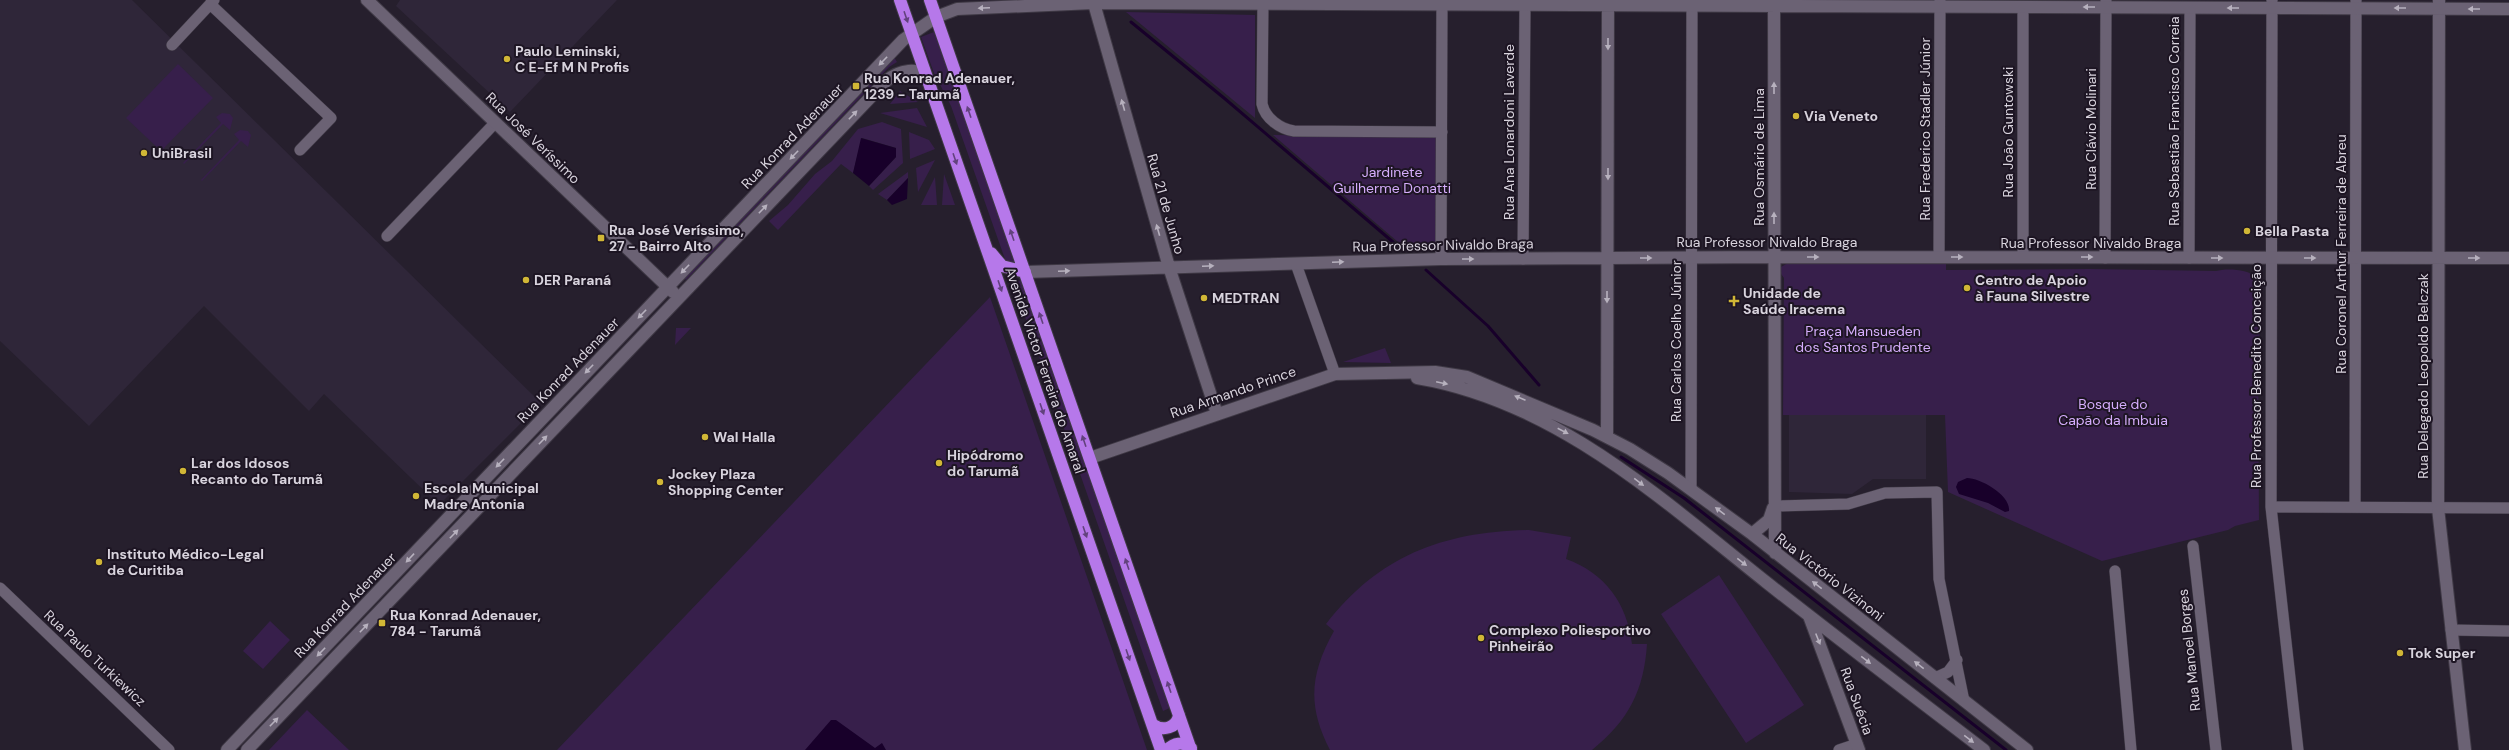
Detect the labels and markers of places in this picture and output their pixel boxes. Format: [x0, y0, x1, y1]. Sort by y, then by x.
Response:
place label: Paulo Leminski, C E-Ef M N Profis [515, 42, 629, 76]
marker: Paulo Leminski, C E-Ef M N Profis [502, 54, 512, 64]
place label: Rua Konrad Adenauer, 1239 - Tarumã [864, 69, 1015, 103]
marker: Rua Konrad Adenauer, 1239 - Tarumã [851, 81, 861, 91]
place label: Via Veneto [1804, 107, 1878, 125]
marker: Via Veneto [1791, 111, 1801, 121]
place label: UniBrasil [152, 144, 212, 162]
marker: UniBrasil [139, 148, 149, 158]
place label: Rua José Veríssimo, 27 - Bairro Alto [609, 221, 744, 255]
place label: Bella Pasta [2255, 222, 2329, 240]
marker: Bella Pasta [2242, 226, 2252, 236]
marker: Rua José Veríssimo, 27 - Bairro Alto [596, 233, 606, 243]
place label: DER Paraná [534, 271, 611, 289]
place label: Centro de Apoio à Fauna Silvestre [1975, 271, 2090, 305]
marker: DER Paraná [521, 275, 531, 285]
marker: Centro de Apoio à Fauna Silvestre [1962, 283, 1972, 293]
place label: Unidade de Saúde Iracema [1743, 284, 1845, 318]
place label: MEDTRAN [1212, 289, 1279, 307]
marker: MEDTRAN [1199, 293, 1209, 303]
marker: Unidade de Saúde Iracema [1728, 295, 1740, 307]
place label: Wal Halla [713, 428, 776, 446]
marker: Wal Halla [700, 432, 710, 442]
place label: Hipódromo do Tarumã [947, 446, 1024, 480]
place label: Lar dos Idosos Recanto do Tarumã [191, 454, 323, 488]
marker: Hipódromo do Tarumã [934, 458, 944, 468]
place label: Jockey Plaza Shopping Center [668, 465, 784, 499]
marker: Lar dos Idosos Recanto do Tarumã [178, 466, 188, 476]
marker: Jockey Plaza Shopping Center [655, 477, 665, 487]
place label: Escola Municipal Madre Antonia [424, 479, 539, 513]
marker: Escola Municipal Madre Antonia [411, 491, 421, 501]
place label: Instituto Médico-Legal de Curitiba [107, 545, 264, 579]
marker: Instituto Médico-Legal de Curitiba [94, 557, 104, 567]
place label: Rua Konrad Adenauer, 784 - Tarumã [390, 606, 541, 640]
marker: Rua Konrad Adenauer, 784 - Tarumã [377, 618, 387, 628]
place label: Complexo Poliesportivo Pinheirão [1489, 621, 1651, 655]
marker: Complexo Poliesportivo Pinheirão [1476, 633, 1486, 643]
place label: Tok Super [2408, 644, 2476, 662]
marker: Tok Super [2395, 648, 2405, 658]

